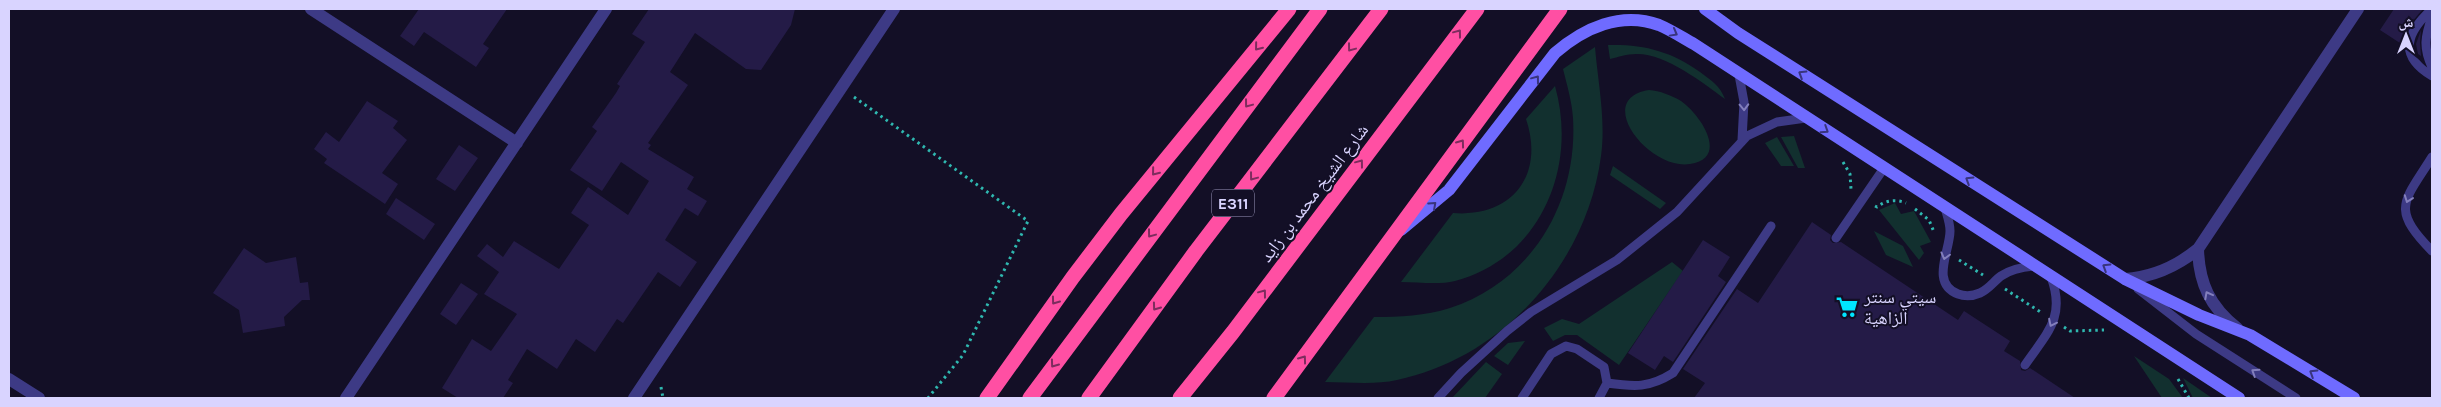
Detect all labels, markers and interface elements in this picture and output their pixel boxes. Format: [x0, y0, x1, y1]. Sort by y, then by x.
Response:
north arrow [2381, 10, 2431, 60]
text: ش [2399, 14, 2414, 31]
one-way arrow [1668, 27, 1677, 37]
one-way arrow [1452, 30, 1460, 39]
one-way arrow [1256, 41, 1264, 50]
one-way arrow [1348, 42, 1357, 52]
one-way arrow [1799, 71, 1808, 80]
one-way arrow [1530, 76, 1538, 85]
one-way arrow [1245, 98, 1254, 108]
one-way arrow [1739, 104, 1749, 112]
street label: شارع الشيخ محمد بن زايد [1255, 120, 1374, 267]
one-way arrow [1820, 124, 1829, 134]
one-way arrow [1455, 139, 1464, 149]
one-way arrow [1354, 159, 1363, 169]
one-way arrow [1152, 167, 1161, 176]
one-way arrow [1250, 171, 1259, 181]
one-way arrow [1966, 176, 1975, 186]
road number: E311 [1212, 190, 1254, 217]
one-way arrow [2404, 194, 2414, 203]
one-way arrow [1428, 201, 1437, 210]
one-way arrow [1148, 228, 1157, 238]
one-way arrow [1941, 251, 1951, 259]
one-way arrow [2103, 264, 2112, 273]
place label: سيتي سنتر الزاهية [1863, 286, 1936, 329]
one-way arrow [1257, 290, 1265, 299]
one-way arrow [2204, 292, 2214, 301]
supermarket icon: سيتي سنتر الزاهية [1834, 294, 1860, 320]
one-way arrow [1052, 295, 1061, 304]
one-way arrow [1153, 301, 1161, 310]
one-way arrow [2048, 318, 2058, 327]
one-way arrow [1297, 355, 1306, 365]
one-way arrow [1051, 359, 1061, 368]
one-way arrow [2251, 369, 2260, 378]
one-way arrow [2309, 369, 2318, 379]

